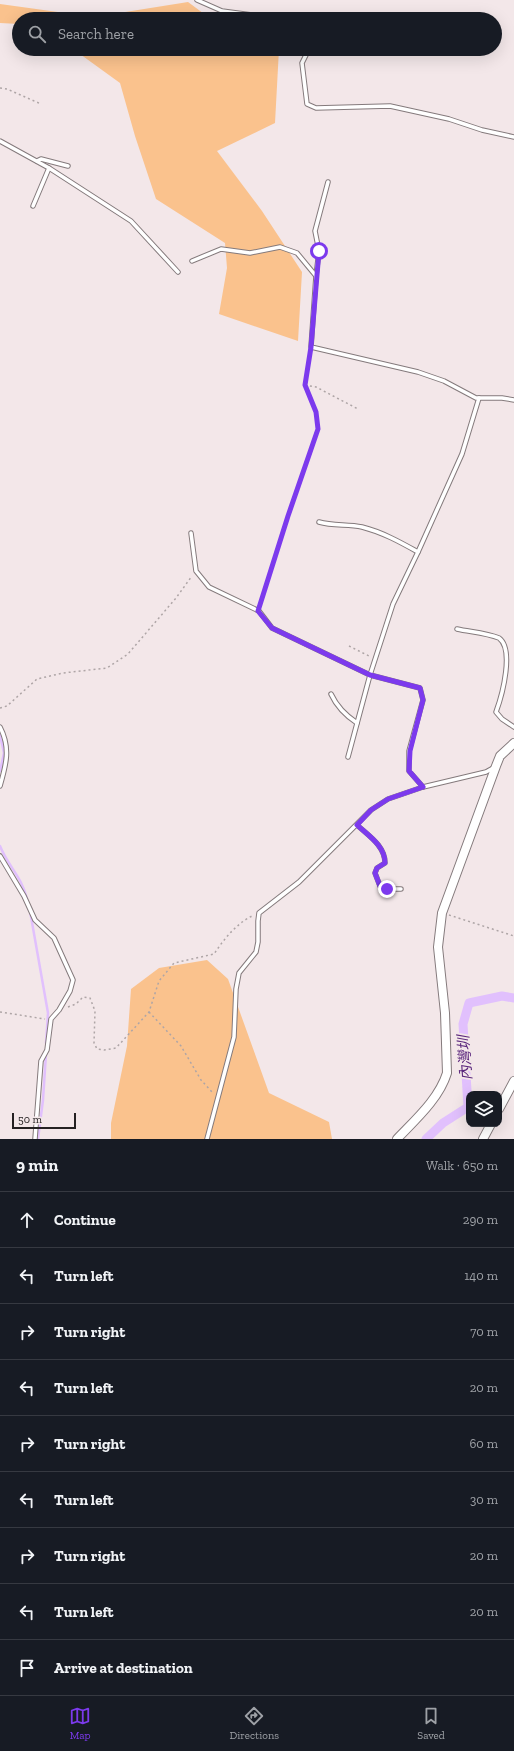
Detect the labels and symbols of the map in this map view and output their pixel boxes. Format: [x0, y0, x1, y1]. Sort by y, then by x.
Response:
route start [310, 242, 328, 260]
route end [378, 880, 396, 898]
water label: 內灣圳 [454, 1033, 476, 1081]
scale bar [12, 1111, 76, 1130]

